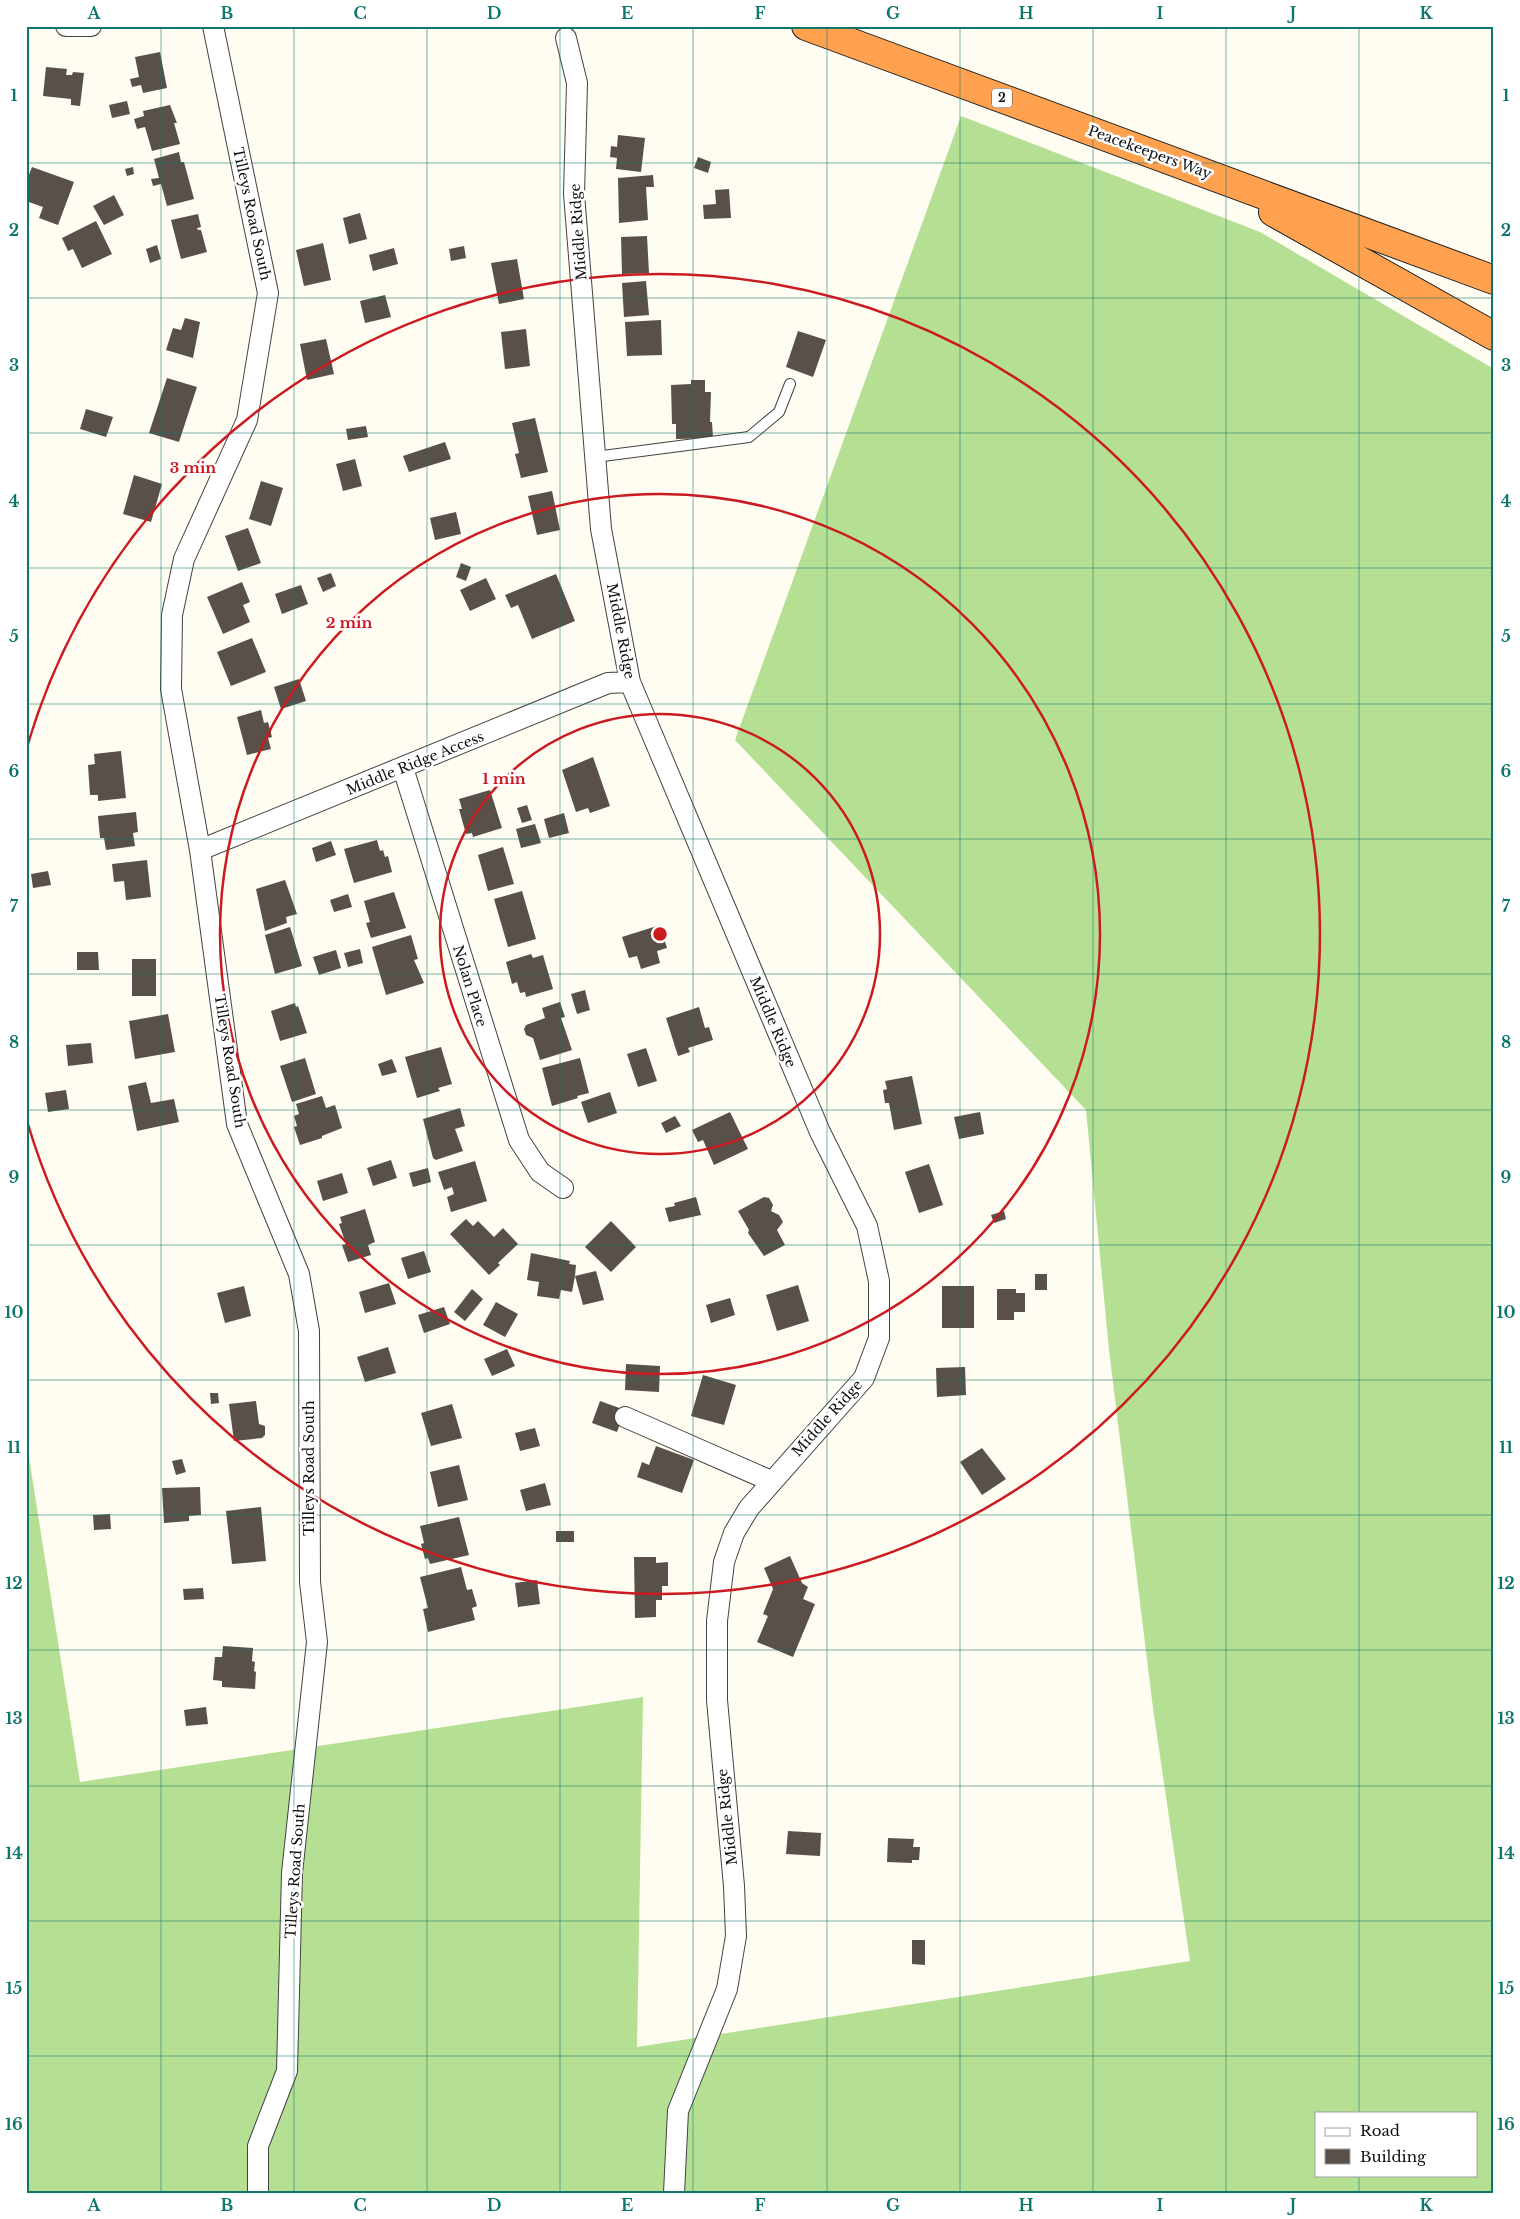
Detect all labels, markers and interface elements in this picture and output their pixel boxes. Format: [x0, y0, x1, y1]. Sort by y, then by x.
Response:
text: A [87, 3, 102, 23]
text: B [221, 3, 234, 23]
text: C [353, 3, 367, 23]
text: D [487, 3, 501, 23]
text: E [621, 3, 633, 23]
text: F [754, 3, 766, 23]
text: G [886, 3, 900, 23]
text: H [1018, 3, 1034, 23]
text: I [1157, 3, 1164, 23]
text: J [1287, 3, 1296, 23]
text: K [1419, 3, 1433, 23]
text: 1 [11, 85, 18, 105]
text: 1 [1503, 85, 1510, 105]
road number: 2 [992, 89, 1012, 108]
street label: Peacekeepers Way [1086, 121, 1214, 183]
street label: Tilleys Road South [229, 146, 275, 282]
street label: Middle Ridge [566, 183, 590, 281]
text: 2 [9, 220, 19, 240]
text: 2 [1501, 220, 1511, 240]
text: 3 [9, 355, 19, 375]
text: 3 [1501, 355, 1511, 375]
text: 3 min [170, 458, 216, 477]
text: 4 [9, 491, 19, 511]
text: 4 [1501, 491, 1511, 511]
street label: Middle Ridge [603, 582, 639, 680]
text: 2 min [326, 613, 372, 632]
text: 5 [9, 626, 19, 646]
text: 5 [1501, 626, 1511, 646]
street label: Middle Ridge Access [344, 727, 486, 799]
text: 6 [9, 761, 20, 781]
text: 6 [1501, 761, 1512, 781]
text: 1 min [482, 769, 526, 788]
text: 7 [10, 896, 19, 916]
text: 7 [1502, 896, 1511, 916]
centre of rings [651, 925, 669, 943]
street label: Nolan Place [449, 943, 491, 1029]
street label: Middle Ridge [746, 974, 800, 1070]
street label: Tilleys Road South [211, 993, 250, 1130]
text: 8 [9, 1032, 19, 1052]
text: 8 [1501, 1032, 1511, 1052]
text: 9 [9, 1167, 20, 1187]
text: 9 [1501, 1167, 1512, 1187]
text: 10 [4, 1302, 24, 1322]
text: 10 [1496, 1302, 1516, 1322]
street label: Middle Ridge [788, 1376, 866, 1460]
street label: Tilleys Road South [300, 1400, 318, 1536]
text: 11 [7, 1437, 21, 1457]
text: 11 [1499, 1437, 1513, 1457]
text: 12 [5, 1573, 23, 1593]
text: 12 [1497, 1573, 1515, 1593]
text: 13 [5, 1708, 23, 1728]
text: 13 [1497, 1708, 1515, 1728]
street label: Middle Ridge [713, 1768, 741, 1866]
street label: Tilleys Road South [281, 1802, 309, 1939]
text: 14 [5, 1843, 23, 1863]
text: 14 [1497, 1843, 1515, 1863]
text: 15 [6, 1978, 22, 1998]
text: 15 [1498, 1978, 1514, 1998]
legend [1315, 2112, 1478, 2176]
text: 16 [5, 2114, 23, 2134]
text: 16 [1497, 2114, 1515, 2134]
text: Road [1360, 2121, 1400, 2140]
text: Building [1360, 2147, 1427, 2166]
text: A [87, 2195, 102, 2215]
text: B [221, 2195, 234, 2215]
text: C [353, 2195, 367, 2215]
text: D [487, 2195, 501, 2215]
text: E [621, 2195, 633, 2215]
text: F [754, 2195, 766, 2215]
text: G [886, 2195, 900, 2215]
text: H [1018, 2195, 1034, 2215]
text: I [1157, 2195, 1164, 2215]
text: J [1287, 2195, 1296, 2215]
text: K [1419, 2195, 1433, 2215]

